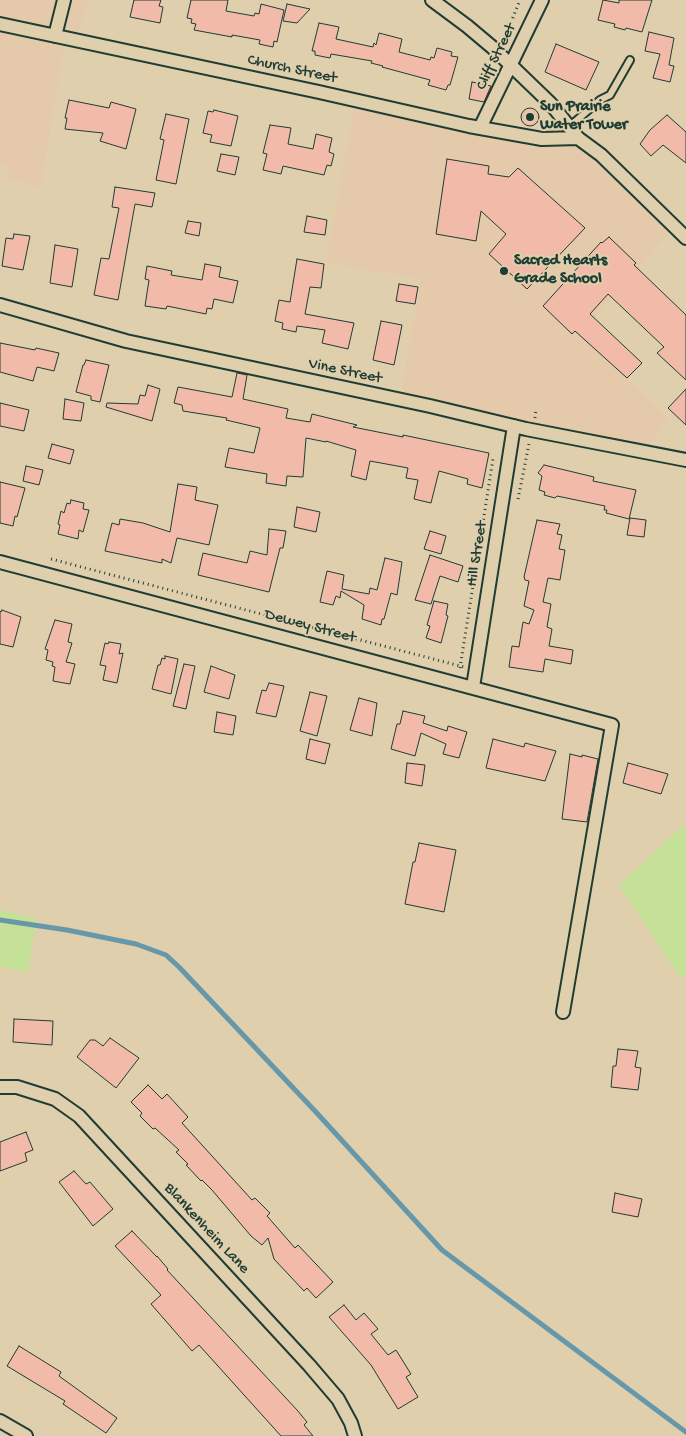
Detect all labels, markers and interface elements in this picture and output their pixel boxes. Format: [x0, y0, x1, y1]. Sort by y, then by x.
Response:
street label: Cliff Street [473, 20, 521, 94]
street label: Church Street [246, 51, 338, 89]
place label: Sun Prairie Water Tower [540, 98, 628, 136]
marker: Sun Prairie Water Tower [524, 111, 536, 123]
place label: Sacred Hearts Grade School [514, 252, 607, 290]
marker: Sacred Hearts Grade School [498, 265, 510, 277]
street label: Vine Street [306, 355, 384, 389]
street label: Hill Street [463, 520, 493, 588]
street label: Dewey Street [262, 606, 358, 648]
street label: Blankenheim Lane [159, 1180, 253, 1278]

